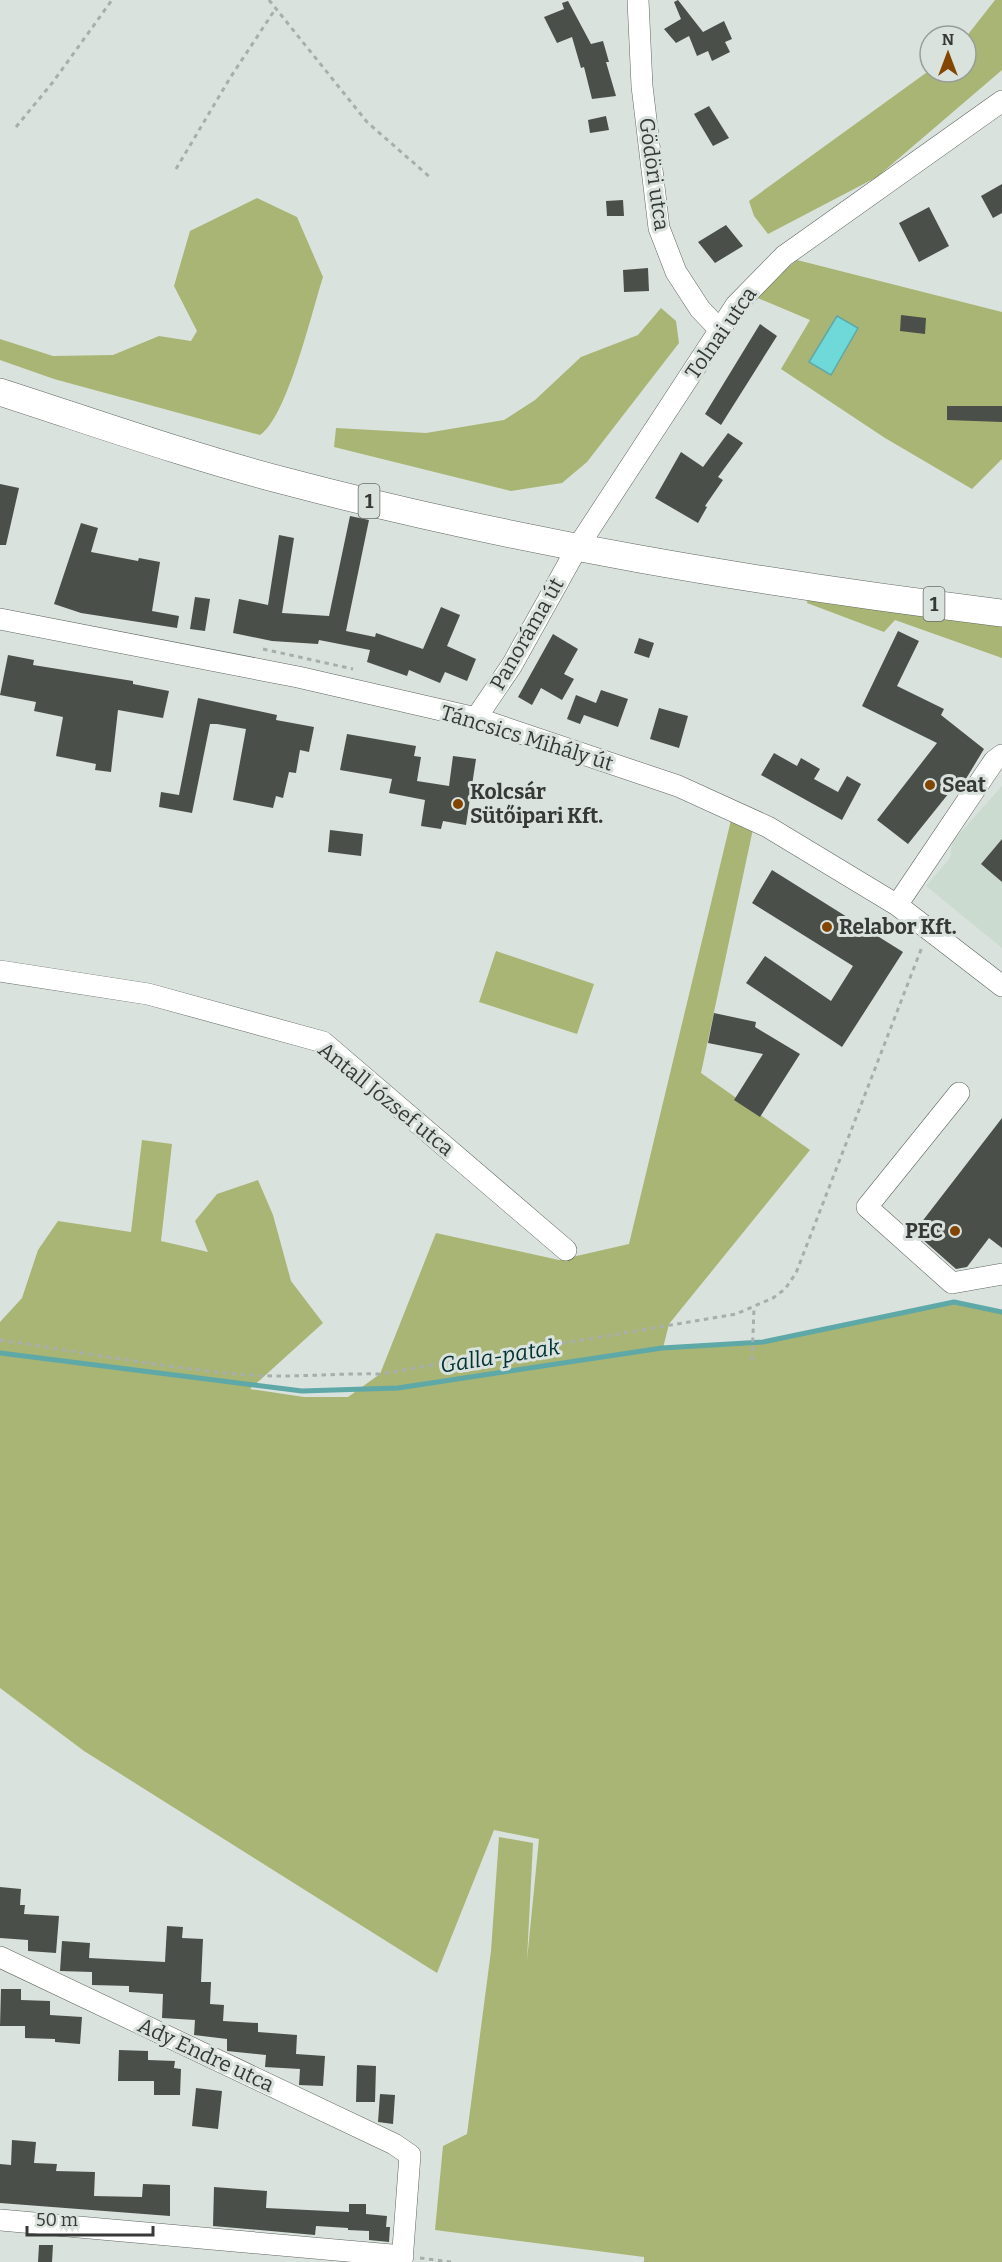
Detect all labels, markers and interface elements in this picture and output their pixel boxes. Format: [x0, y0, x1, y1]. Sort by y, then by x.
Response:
north arrow [918, 24, 978, 84]
text: N [942, 30, 954, 49]
street label: Gödöri utca [633, 116, 675, 233]
street label: Tolnai utca [680, 281, 763, 384]
road number: 1 [358, 484, 380, 518]
street label: Panoráma út [484, 573, 570, 695]
road number: 1 [924, 587, 944, 621]
street label: Táncsics Mihály út [438, 699, 617, 777]
place label: Seat [942, 772, 987, 798]
marker: Seat [923, 778, 937, 792]
place label: Kolcsár Sütőipari Kft. [470, 779, 603, 829]
marker: Kolcsár Sütőipari Kft. [451, 797, 465, 811]
place label: Relabor Kft. [839, 914, 957, 940]
marker: Relabor Kft. [820, 920, 834, 934]
street label: Antall József utca [313, 1036, 459, 1162]
place label: PEC [905, 1218, 943, 1244]
marker: PEC [948, 1224, 962, 1238]
water label: Galla-patak [438, 1333, 563, 1379]
street label: Ady Endre utca [134, 2012, 279, 2098]
scale bar [27, 2199, 153, 2237]
text: 50 m [36, 2209, 78, 2231]

